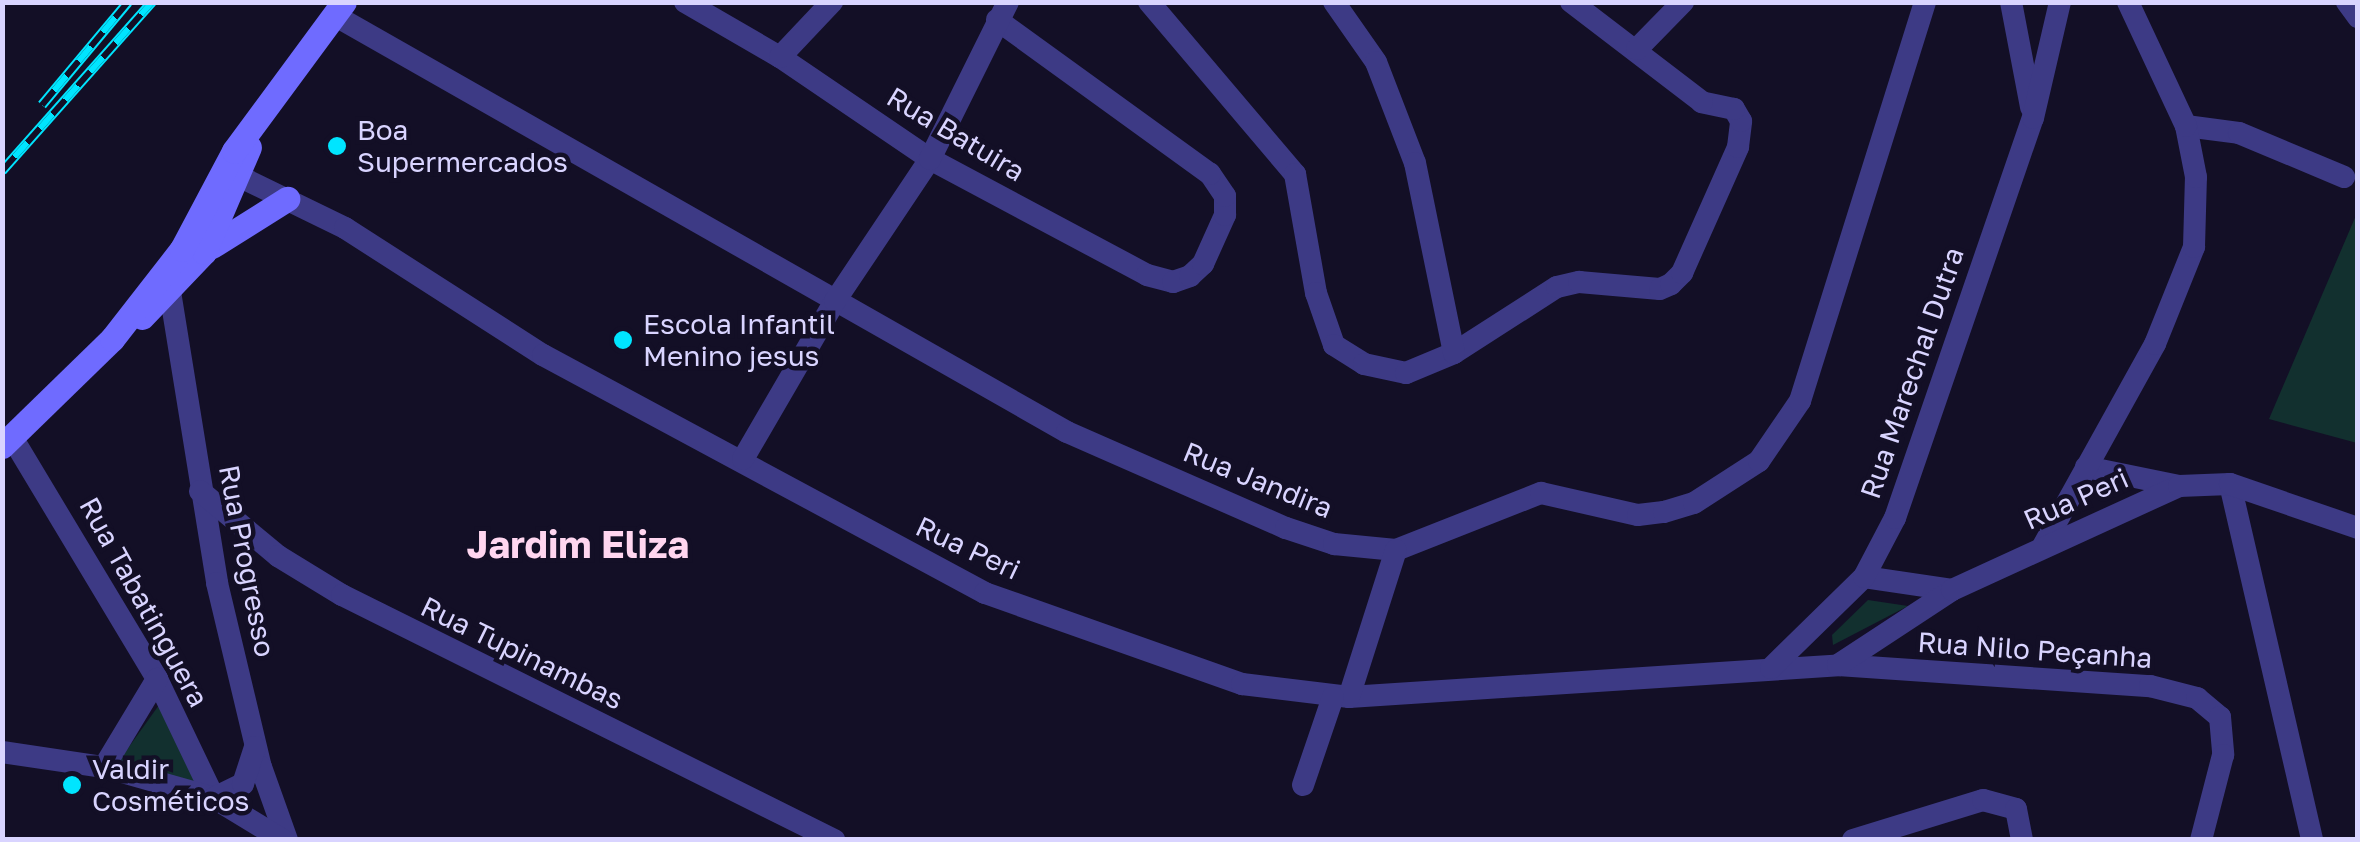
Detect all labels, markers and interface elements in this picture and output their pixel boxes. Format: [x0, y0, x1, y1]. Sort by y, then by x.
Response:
street label: Rua Batuira [881, 80, 1031, 188]
place label: Boa Supermercados [357, 113, 568, 179]
marker: Boa Supermercados [326, 135, 348, 157]
street label: Rua Marechal Dutra [1853, 243, 1971, 503]
place label: Escola Infantil Menino jesus [643, 307, 835, 373]
marker: Escola Infantil Menino jesus [612, 329, 634, 351]
street label: Rua Jandira [1178, 435, 1338, 525]
street label: Rua Peri [2018, 461, 2134, 537]
street label: Rua Progresso [212, 462, 282, 660]
street label: Rua Tabatinguera [72, 491, 216, 713]
street label: Rua Peri [911, 509, 1025, 587]
district label: Jardim Eliza [467, 521, 689, 567]
street label: Rua Tupinambas [416, 590, 628, 716]
street label: Rua Nilo Peçanha [1917, 625, 2153, 675]
place label: Valdir Cosméticos [92, 752, 249, 818]
marker: Valdir Cosméticos [61, 774, 83, 796]

